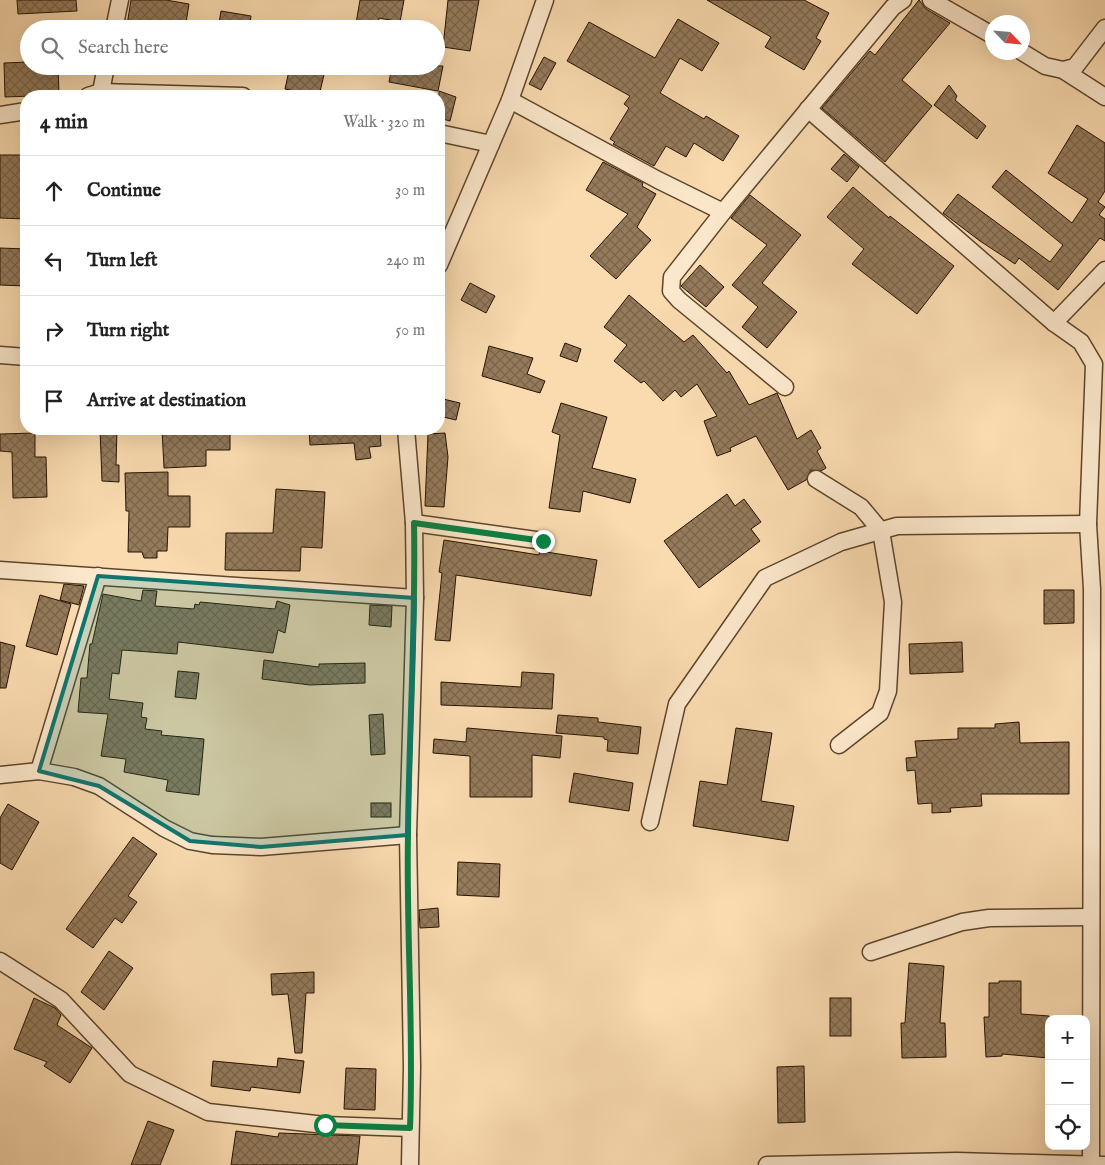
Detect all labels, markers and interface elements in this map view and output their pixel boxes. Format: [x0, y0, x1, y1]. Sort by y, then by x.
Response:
north arrow [985, 15, 1030, 60]
search box [20, 20, 445, 75]
icon: search [38, 34, 66, 62]
text: Search here [78, 36, 169, 60]
text: 4 min [40, 109, 88, 136]
text: Walk · 320 m [343, 113, 425, 133]
icon: ahead [40, 177, 68, 205]
text: Continue [87, 179, 161, 203]
text: 30 m [395, 181, 425, 201]
icon: left [40, 247, 68, 275]
text: Turn left [87, 249, 158, 273]
text: 240 m [386, 251, 425, 271]
icon: right [40, 317, 68, 345]
text: Turn right [87, 319, 169, 343]
text: 50 m [396, 321, 425, 341]
icon: arrive [40, 387, 68, 415]
text: Arrive at destination [87, 389, 246, 413]
route end [532, 530, 555, 553]
map controls [1045, 1015, 1090, 1150]
button: + [1045, 1015, 1090, 1060]
button: − [1045, 1060, 1090, 1105]
button: locate [1045, 1105, 1090, 1150]
route start [314, 1114, 337, 1137]

